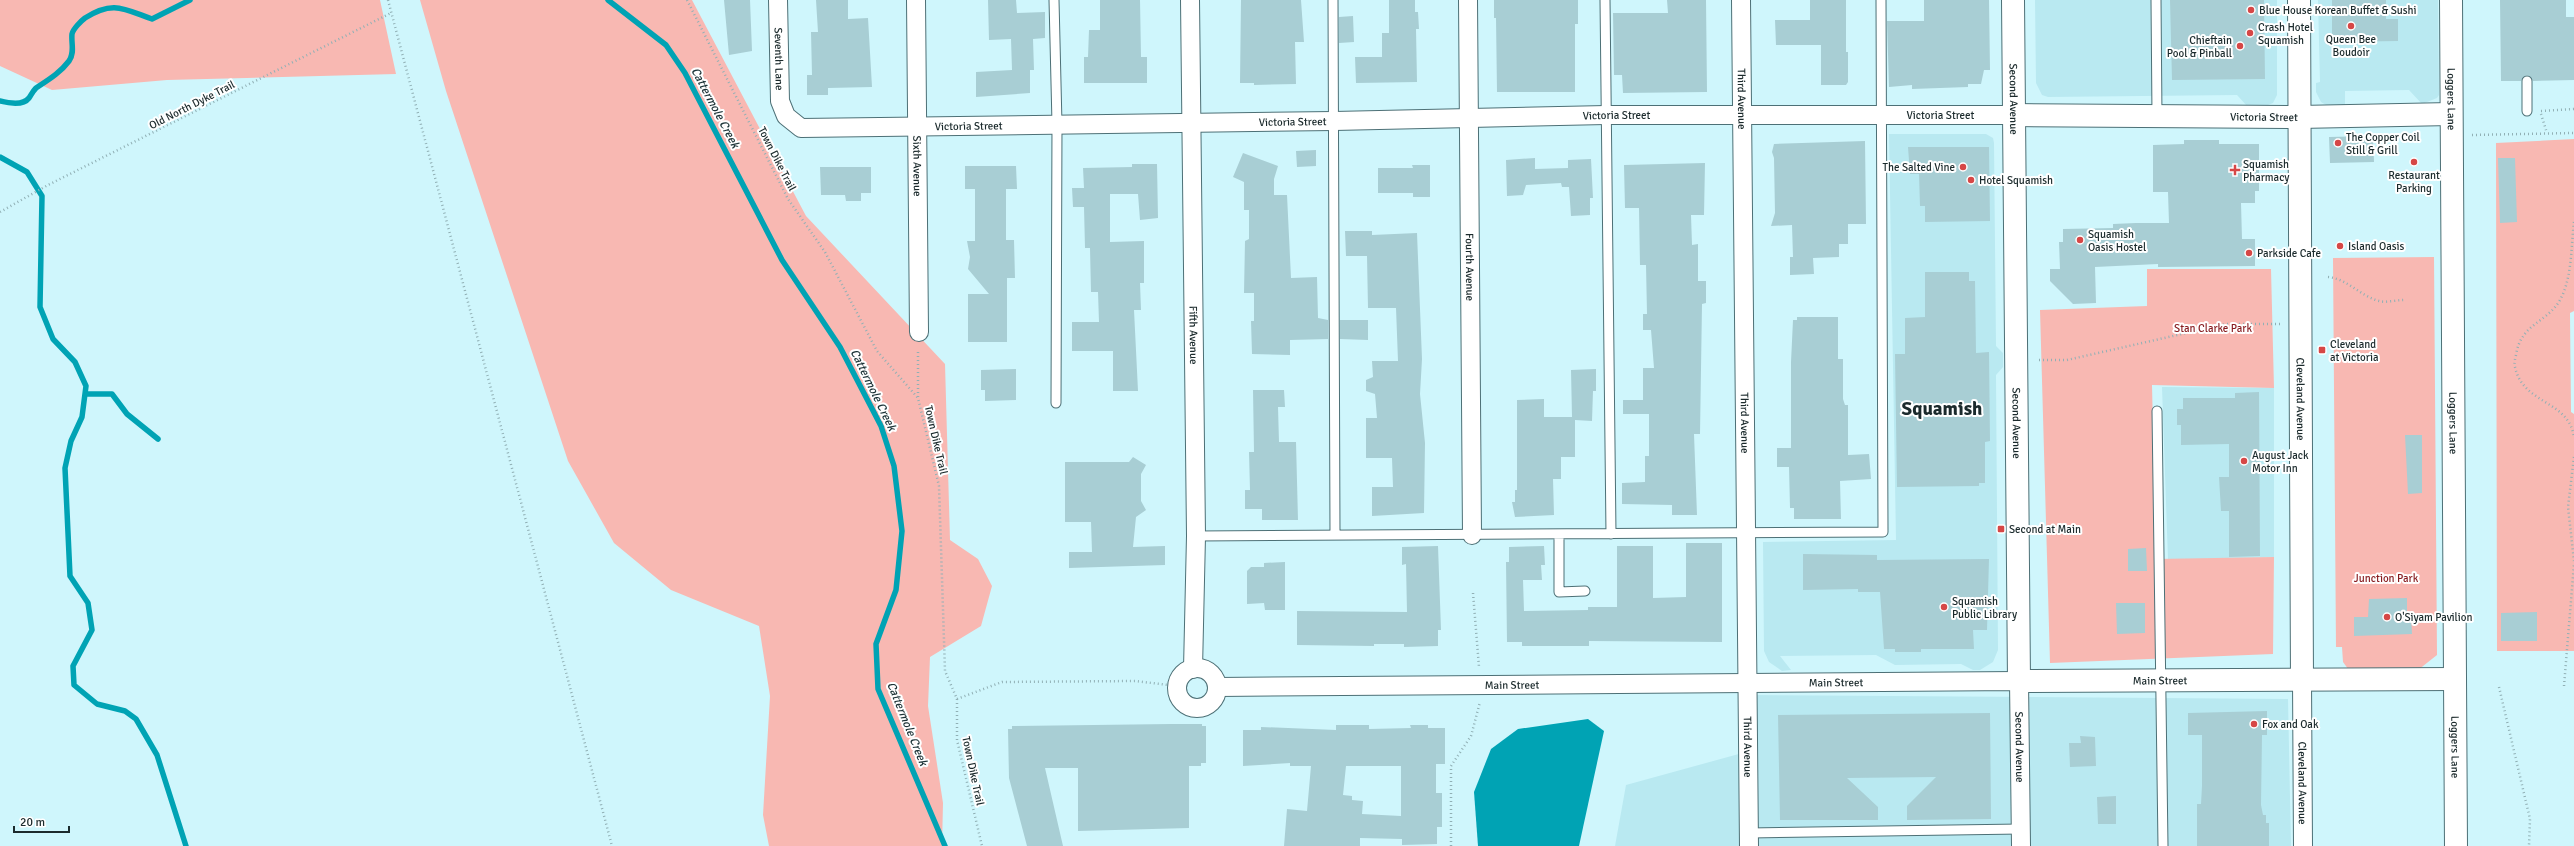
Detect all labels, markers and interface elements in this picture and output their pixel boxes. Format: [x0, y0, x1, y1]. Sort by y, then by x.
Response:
place label: Blue House Korean Buffet & Sushi [2259, 4, 2417, 17]
marker: Blue House Korean Buffet & Sushi [2246, 5, 2256, 15]
place label: Crash Hotel Squamish [2258, 21, 2313, 47]
marker: Queen Bee Boudoir [2346, 21, 2356, 31]
street label: Seventh Lane [772, 27, 786, 91]
marker: Crash Hotel Squamish [2245, 28, 2255, 38]
place label: Queen Bee Boudoir [2326, 33, 2376, 59]
place label: Chieftain Pool & Pinball [2167, 34, 2232, 60]
marker: Chieftain Pool & Pinball [2235, 41, 2245, 51]
street label: Second Avenue [2007, 63, 2021, 135]
water label: Cattermole Creek [687, 65, 743, 152]
street label: Third Avenue [1735, 68, 1749, 130]
street label: Loggers Lane [2445, 68, 2458, 130]
street label: Old North Dyke Trail [147, 78, 237, 132]
street label: Victoria Street [1582, 108, 1651, 122]
street label: Victoria Street [1907, 109, 1975, 122]
street label: Victoria Street [2230, 110, 2298, 123]
street label: Victoria Street [1259, 115, 1327, 128]
street label: Victoria Street [935, 119, 1003, 133]
street label: Town Dike Trail [755, 125, 799, 193]
place label: The Copper Coil Still & Grill [2346, 131, 2420, 157]
street label: Sixth Avenue [911, 135, 924, 196]
marker: The Copper Coil Still & Grill [2333, 138, 2343, 148]
marker: Restaurant Parking [2409, 157, 2419, 167]
place label: Squamish Pharmacy [2243, 158, 2290, 184]
place label: The Salted Vine [1883, 161, 1955, 174]
marker: The Salted Vine [1958, 162, 1968, 172]
marker: Squamish Pharmacy [2230, 165, 2240, 175]
place label: Restaurant Parking [2388, 169, 2440, 195]
place label: Hotel Squamish [1979, 174, 2053, 187]
marker: Hotel Squamish [1966, 175, 1976, 185]
place label: Squamish Oasis Hostel [2088, 228, 2146, 254]
street label: Fourth Avenue [1463, 233, 1477, 301]
marker: Squamish Oasis Hostel [2075, 235, 2085, 245]
place label: Island Oasis [2348, 240, 2405, 253]
marker: Island Oasis [2335, 241, 2345, 251]
place label: Parkside Cafe [2257, 247, 2321, 260]
marker: Parkside Cafe [2244, 248, 2254, 258]
street label: Fifth Avenue [1187, 306, 1201, 364]
park label: Stan Clarke Park [2174, 322, 2252, 335]
place label: Cleveland at Victoria [2330, 338, 2379, 364]
marker: Cleveland at Victoria [2317, 345, 2327, 355]
water label: Cattermole Creek [847, 347, 900, 434]
street label: Cleveland Avenue [2294, 357, 2307, 441]
street label: Second Avenue [2010, 387, 2024, 459]
street label: Third Avenue [1738, 392, 1752, 454]
street label: Loggers Lane [2447, 392, 2460, 454]
district label: Squamish [1902, 397, 1982, 421]
street label: Town Dike Trail [922, 404, 950, 476]
place label: August Jack Motor Inn [2252, 449, 2309, 475]
marker: August Jack Motor Inn [2239, 456, 2249, 466]
place label: Second at Main [2009, 523, 2081, 536]
marker: Second at Main [1996, 524, 2006, 534]
park label: Junction Park [2354, 572, 2419, 585]
place label: Squamish Public Library [1952, 595, 2018, 621]
marker: Squamish Public Library [1939, 602, 1949, 612]
place label: O'Siyam Pavilion [2395, 611, 2472, 624]
marker: O'Siyam Pavilion [2382, 612, 2392, 622]
street label: Main Street [2133, 674, 2187, 687]
street label: Main Street [1809, 676, 1863, 689]
street label: Main Street [1485, 678, 1540, 691]
water label: Cattermole Creek [883, 680, 931, 769]
street label: Second Avenue [2013, 711, 2027, 783]
street label: Third Avenue [1741, 716, 1755, 778]
street label: Loggers Lane [2449, 716, 2462, 778]
place label: Fox and Oak [2262, 718, 2319, 731]
marker: Fox and Oak [2249, 719, 2259, 729]
street label: Town Dike Trail [959, 735, 987, 807]
street label: Cleveland Avenue [2296, 741, 2309, 825]
scale bar [14, 808, 69, 834]
text: 20 m [20, 815, 45, 830]

